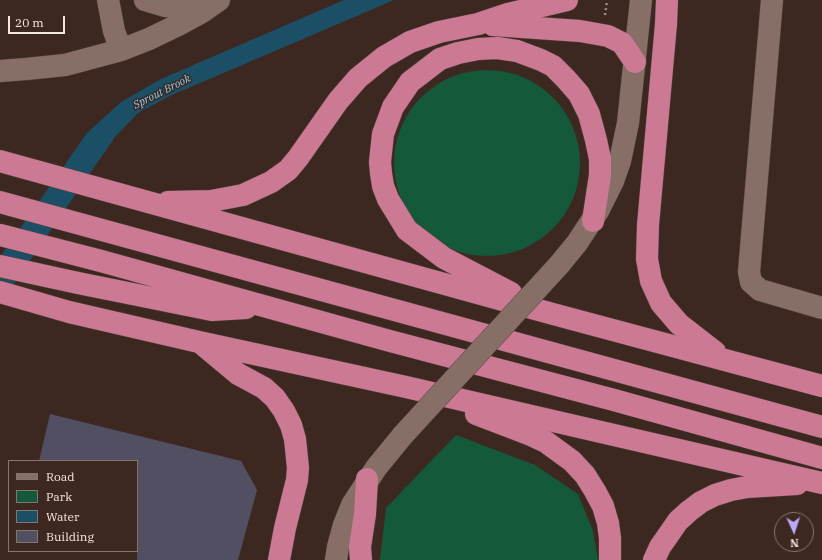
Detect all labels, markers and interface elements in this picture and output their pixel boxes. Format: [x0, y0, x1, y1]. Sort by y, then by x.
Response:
scale bar [10, 8, 67, 34]
text: 20 m [15, 15, 44, 30]
water label: Sprout Brook [131, 72, 193, 112]
legend [8, 460, 138, 552]
text: Road [46, 469, 75, 484]
text: Park [46, 489, 72, 504]
text: Water [46, 509, 79, 524]
north arrow [774, 512, 814, 552]
text: Building [46, 529, 94, 544]
text: N [790, 536, 799, 550]

